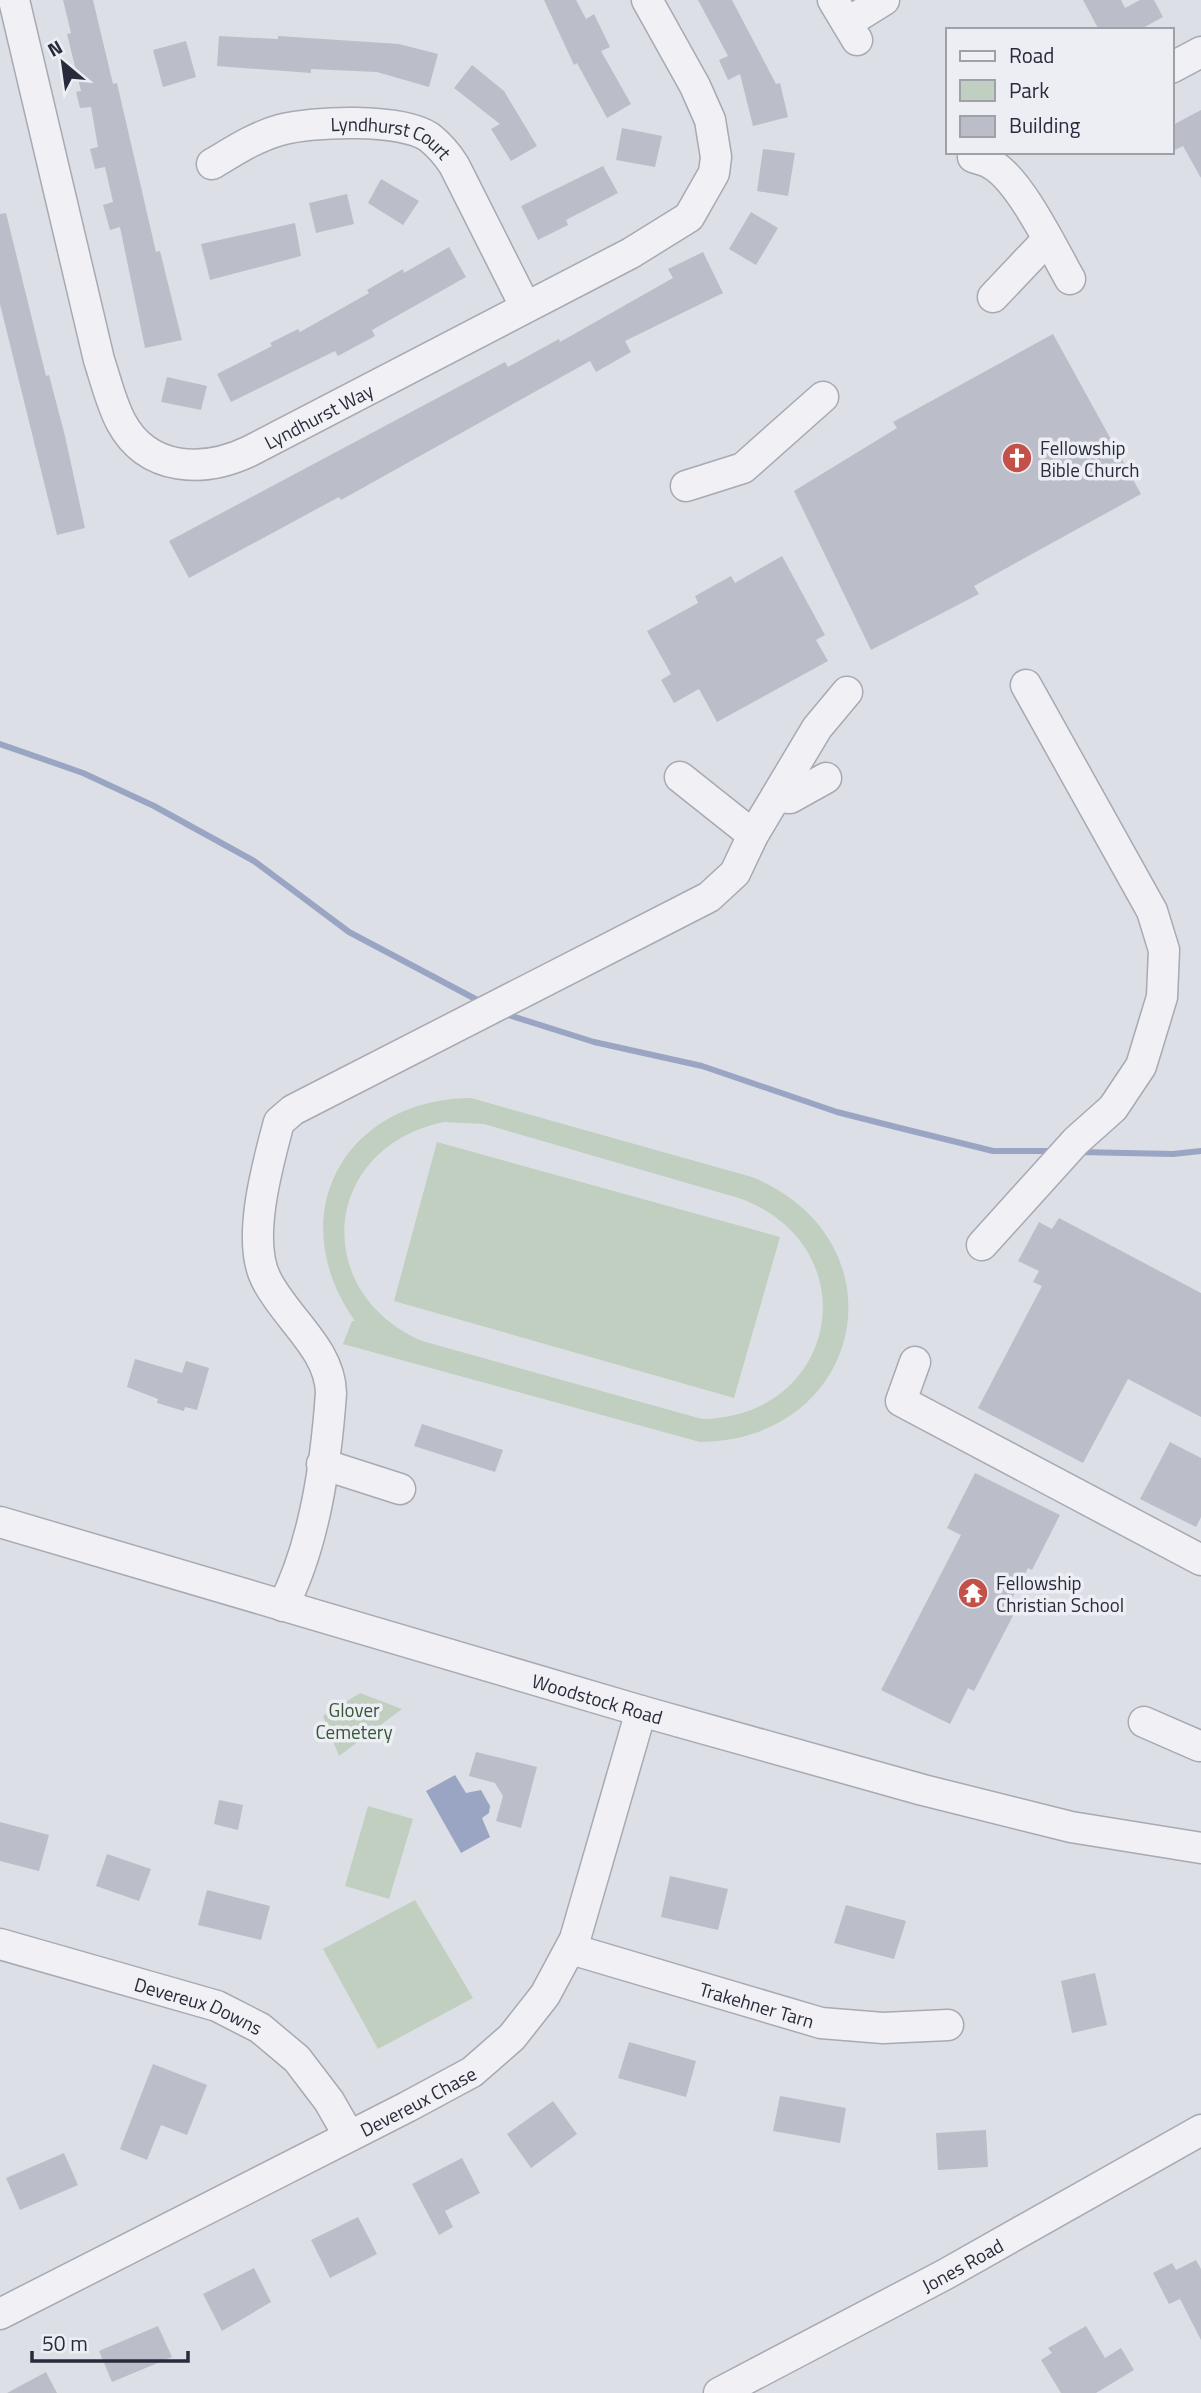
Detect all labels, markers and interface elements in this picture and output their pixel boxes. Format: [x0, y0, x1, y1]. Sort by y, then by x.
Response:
north arrow [28, 28, 98, 98]
legend [946, 28, 1173, 154]
text: N [42, 32, 67, 64]
text: Road [1009, 39, 1054, 71]
text: Park [1009, 74, 1049, 106]
street label: Lyndhurst Court [330, 108, 459, 166]
text: Building [1009, 109, 1081, 141]
street label: Lyndhurst Way [259, 375, 378, 456]
place label: Fellowship Bible Church [1040, 433, 1140, 484]
church icon: Fellowship Bible Church [1000, 441, 1034, 475]
place label: Fellowship Christian School [996, 1568, 1124, 1619]
temple icon: Fellowship Christian School [956, 1576, 990, 1610]
street label: Woodstock Road [529, 1665, 666, 1731]
park label: Glover Cemetery [315, 1695, 393, 1746]
street label: Devereux Downs [131, 1969, 268, 2042]
street label: Trakehner Tarn [696, 1973, 818, 2035]
street label: Devereux Chase [355, 2058, 481, 2143]
street label: Jones Road [916, 2230, 1008, 2299]
scale bar [32, 2320, 187, 2364]
text: 50 m [42, 2327, 88, 2359]

